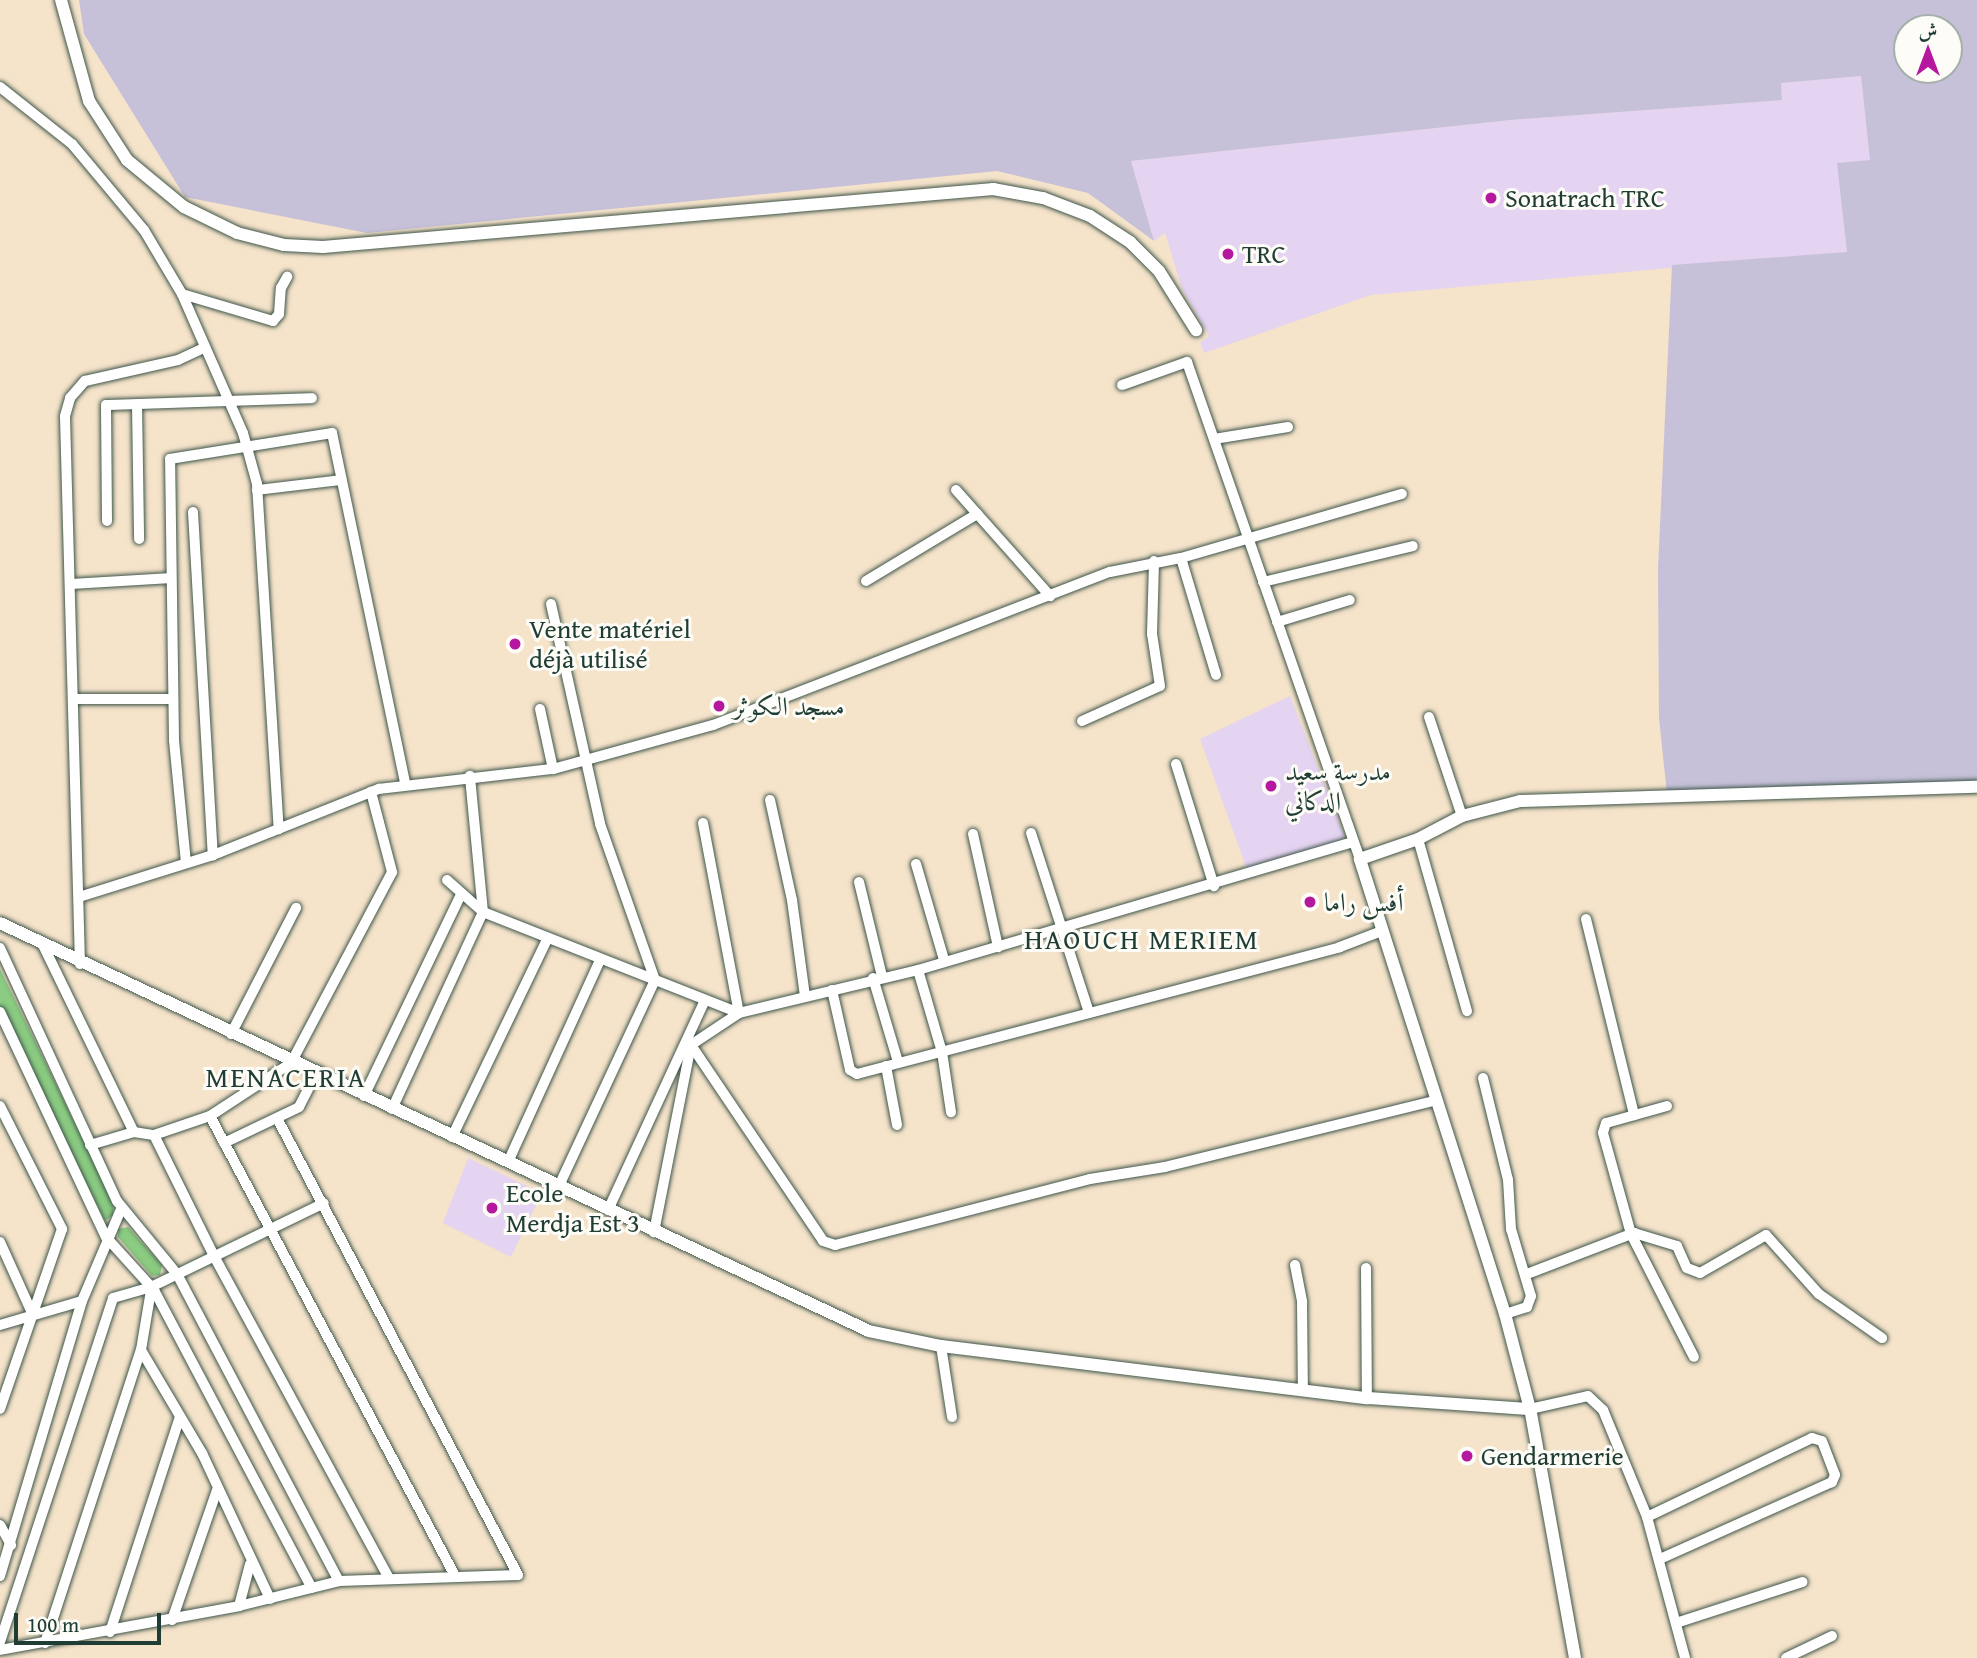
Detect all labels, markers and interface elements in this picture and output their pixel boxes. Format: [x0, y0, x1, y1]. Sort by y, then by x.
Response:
north arrow [1893, 14, 1963, 84]
text: ش [1919, 16, 1937, 44]
place label: Sonatrach TRC [1505, 182, 1665, 214]
marker: Sonatrach TRC [1483, 190, 1499, 206]
place label: TRC [1242, 238, 1286, 270]
marker: TRC [1220, 246, 1236, 262]
place label: Vente matériel déjà utilisé [529, 613, 691, 674]
marker: Vente matériel déjà utilisé [507, 636, 523, 652]
place label: مسجد الكوثر [733, 690, 845, 722]
marker: مسجد الكوثر [711, 698, 727, 714]
place label: مدرسة سعيد الدكاني [1285, 755, 1391, 816]
marker: مدرسة سعيد الدكاني [1263, 778, 1279, 794]
place label: أفس راما [1324, 886, 1404, 918]
marker: أفس راما [1302, 894, 1318, 910]
district label: HAOUCH MERIEM [1026, 922, 1258, 956]
district label: MENACERIA [207, 1060, 365, 1094]
place label: Ecole Merdja Est 3 [506, 1177, 640, 1238]
marker: Ecole Merdja Est 3 [484, 1200, 500, 1216]
place label: Gendarmerie [1481, 1440, 1624, 1472]
marker: Gendarmerie [1459, 1448, 1475, 1464]
scale bar [18, 1598, 164, 1642]
text: 100 m [27, 1609, 79, 1640]

